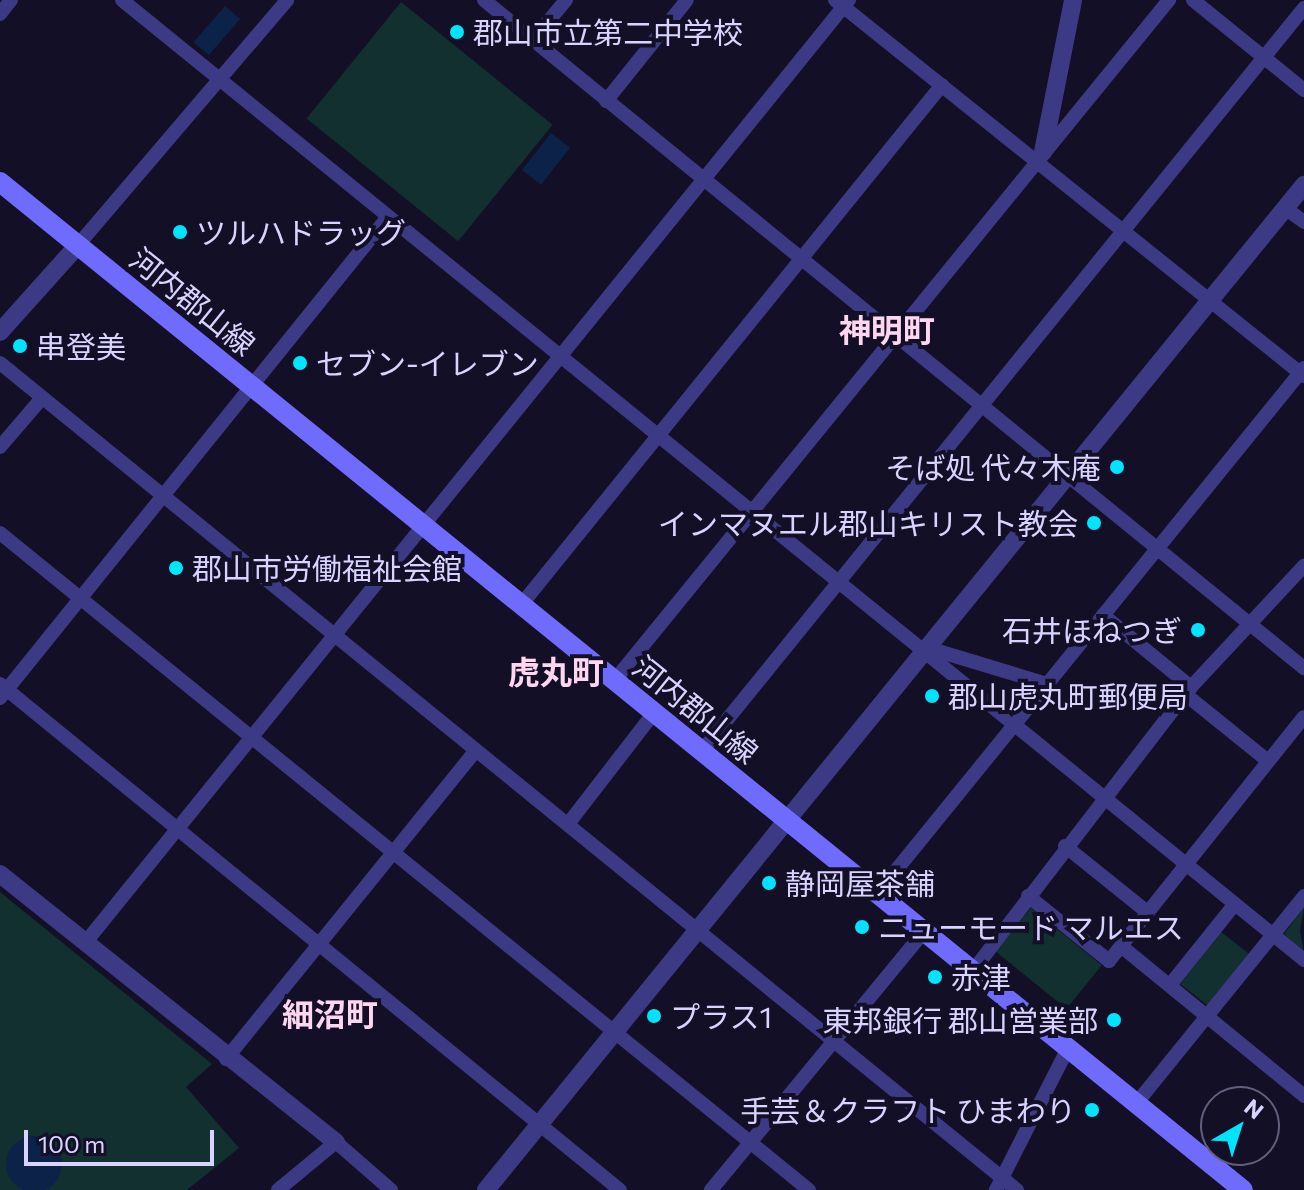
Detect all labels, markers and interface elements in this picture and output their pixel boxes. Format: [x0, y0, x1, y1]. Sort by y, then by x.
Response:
place label: 郡山市立第二中学校 [473, 14, 743, 50]
marker: 郡山市立第二中学校 [448, 23, 466, 41]
place label: ツルハドラッグ [196, 214, 406, 250]
marker: ツルハドラッグ [171, 223, 189, 241]
street label: 河内郡山線 [123, 240, 263, 362]
district label: 神明町 [839, 310, 935, 348]
place label: 串登美 [36, 328, 126, 364]
marker: 串登美 [11, 337, 29, 355]
place label: セブン-イレブン [316, 345, 539, 381]
marker: セブン-イレブン [291, 354, 309, 372]
place label: そば処 代々木庵 [885, 449, 1101, 485]
marker: そば処 代々木庵 [1108, 458, 1126, 476]
place label: インマヌエル郡山キリスト教会 [658, 505, 1078, 541]
marker: インマヌエル郡山キリスト教会 [1085, 514, 1103, 532]
place label: 郡山市労働福祉会館 [192, 550, 462, 586]
marker: 郡山市労働福祉会館 [167, 559, 185, 577]
place label: 石井ほねつぎ [1002, 612, 1182, 648]
marker: 石井ほねつぎ [1189, 621, 1207, 639]
street label: 河内郡山線 [626, 648, 766, 770]
district label: 虎丸町 [508, 652, 604, 690]
place label: 郡山虎丸町郵便局 [948, 678, 1188, 714]
marker: 郡山虎丸町郵便局 [923, 687, 941, 705]
place label: 静岡屋茶舗 [785, 865, 935, 901]
marker: 静岡屋茶舗 [760, 874, 778, 892]
place label: ニューモード マルエス [878, 909, 1184, 945]
marker: ニューモード マルエス [853, 918, 871, 936]
place label: 赤津 [951, 959, 1011, 995]
marker: 赤津 [926, 968, 944, 986]
district label: 細沼町 [282, 994, 378, 1032]
place label: プラス1 [670, 998, 773, 1034]
place label: 東邦銀行 郡山営業部 [822, 1002, 1098, 1038]
marker: プラス1 [645, 1007, 663, 1025]
marker: 東邦銀行 郡山営業部 [1105, 1011, 1123, 1029]
north arrow [1200, 1086, 1280, 1166]
place label: 手芸＆クラフト ひまわり [740, 1092, 1076, 1128]
text: N [1239, 1093, 1269, 1124]
marker: 手芸＆クラフト ひまわり [1083, 1101, 1101, 1119]
scale bar [28, 1114, 218, 1164]
text: 100 m [38, 1129, 105, 1158]

